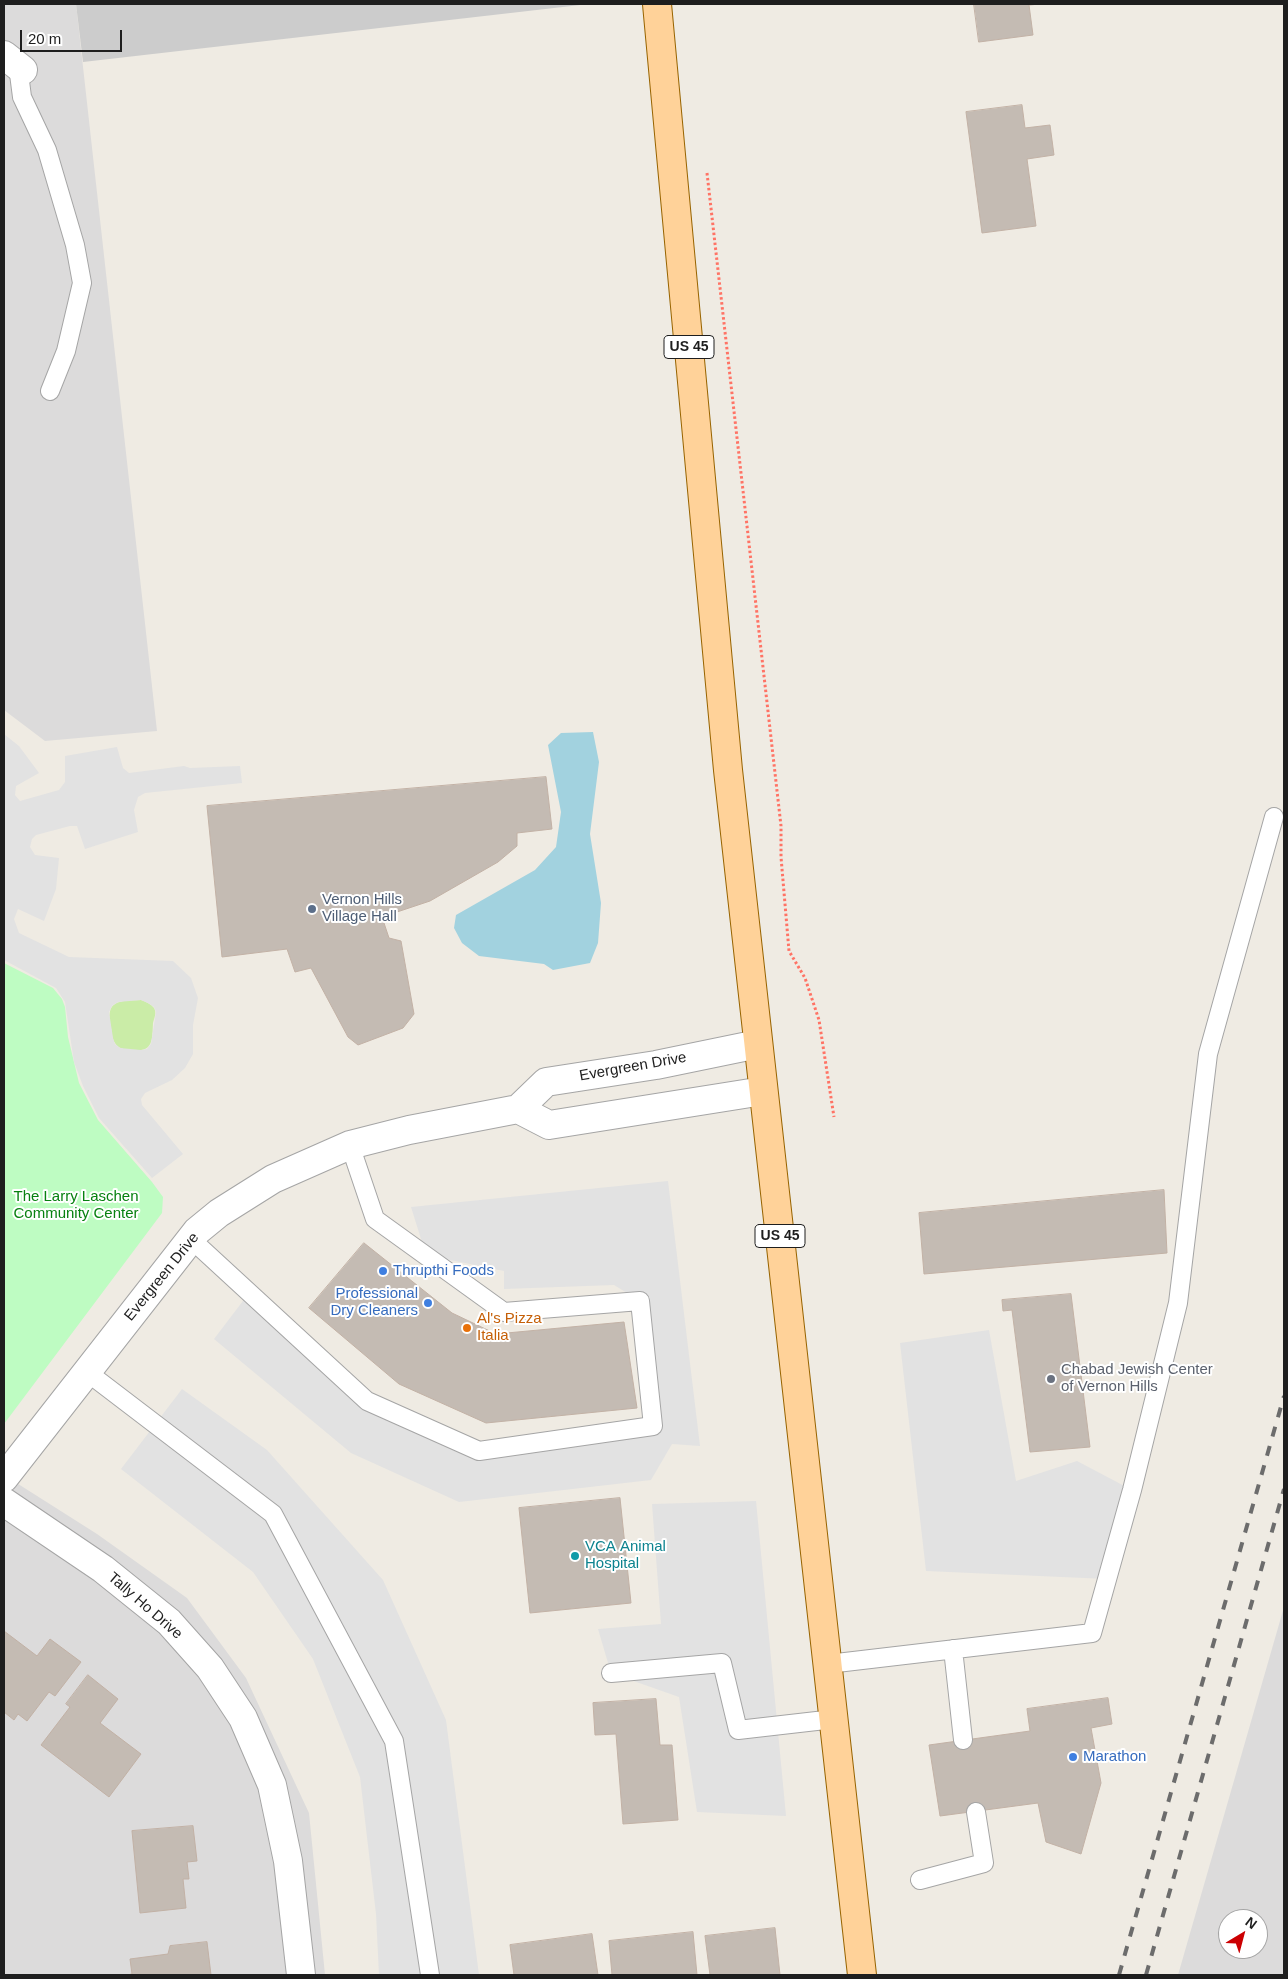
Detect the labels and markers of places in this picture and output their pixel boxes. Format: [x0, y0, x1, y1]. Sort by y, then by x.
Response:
place label: Vernon Hills Village Hall [322, 891, 402, 926]
marker: Vernon Hills Village Hall [306, 903, 318, 915]
place label: Thrupthi Foods [393, 1262, 494, 1280]
marker: Thrupthi Foods [377, 1265, 389, 1277]
place label: Professional Dry Cleaners [330, 1285, 418, 1320]
marker: Professional Dry Cleaners [422, 1297, 434, 1309]
place label: Al's Pizza Italia [477, 1310, 542, 1345]
marker: Al's Pizza Italia [461, 1322, 473, 1334]
place label: Chabad Jewish Center of Vernon Hills [1061, 1361, 1213, 1396]
marker: Chabad Jewish Center of Vernon Hills [1045, 1373, 1057, 1385]
place label: VCA Animal Hospital [585, 1538, 666, 1573]
marker: VCA Animal Hospital [569, 1550, 581, 1562]
place label: Marathon [1083, 1748, 1146, 1766]
marker: Marathon [1067, 1751, 1079, 1763]

